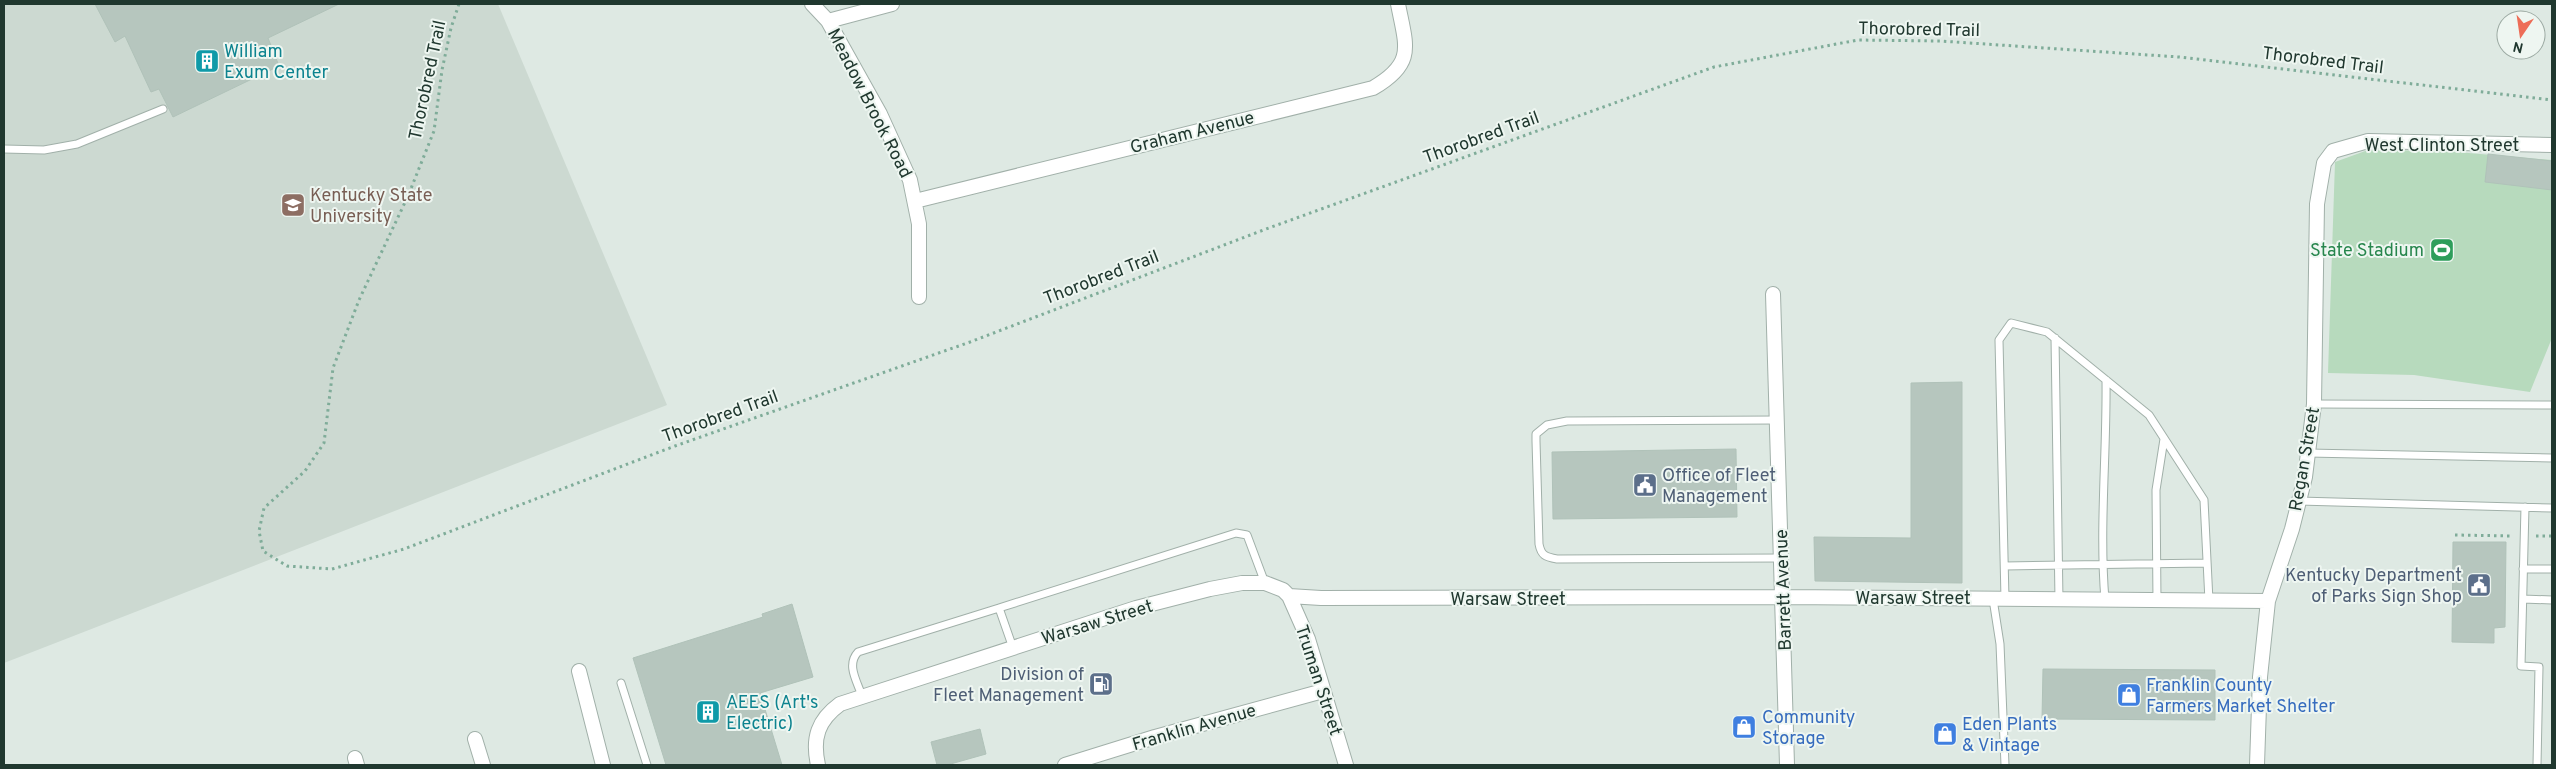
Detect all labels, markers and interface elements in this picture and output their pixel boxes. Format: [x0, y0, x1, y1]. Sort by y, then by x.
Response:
north arrow [2496, 10, 2546, 60]
street label: Thorobred Trail [405, 18, 452, 142]
street label: Thorobred Trail [1858, 18, 1980, 43]
street label: Meadow Brook Road [821, 25, 916, 182]
text: N [2512, 37, 2525, 56]
place label: William Exum Center [224, 41, 329, 85]
street label: Thorobred Trail [2261, 43, 2385, 80]
building icon: William Exum Center [194, 48, 220, 74]
street label: Graham Avenue [1128, 107, 1257, 160]
street label: Thorobred Trail [1420, 107, 1543, 170]
street label: West Clinton Street [2365, 135, 2519, 158]
place label: Kentucky State University [310, 185, 432, 229]
school or university icon: Kentucky State University [280, 192, 306, 218]
sports icon: State Stadium [2429, 237, 2455, 263]
place label: State Stadium [2310, 240, 2424, 263]
street label: Thorobred Trail [1040, 246, 1163, 311]
street label: Thorobred Trail [659, 386, 782, 449]
street label: Regan Street [2285, 405, 2326, 513]
place label: Office of Fleet Management [1662, 465, 1776, 509]
public building icon: Office of Fleet Management [1632, 472, 1658, 498]
street label: Barrett Avenue [1771, 529, 1798, 651]
place label: Kentucky Department of Parks Sign Shop [2285, 565, 2462, 609]
public building icon: Kentucky Department of Parks Sign Shop [2466, 572, 2492, 598]
street label: Warsaw Street [1855, 588, 1971, 611]
street label: Warsaw Street [1450, 589, 1566, 612]
street label: Warsaw Street [1039, 596, 1156, 651]
street label: Truman Street [1289, 622, 1346, 739]
place label: Division of Fleet Management [933, 664, 1084, 708]
fuel station icon: Division of Fleet Management [1088, 671, 1114, 697]
place label: Franklin County Farmers Market Shelter [2146, 675, 2335, 719]
shop icon: Franklin County Farmers Market Shelter [2116, 682, 2142, 708]
place label: AEES (Art's Electric) [726, 692, 819, 736]
building icon: AEES (Art's Electric) [695, 699, 721, 725]
street label: Franklin Avenue [1130, 700, 1259, 757]
place label: Community Storage [1762, 707, 1855, 751]
shop icon: Community Storage [1731, 714, 1757, 740]
place label: Eden Plants & Vintage [1962, 714, 2057, 758]
shop icon: Eden Plants & Vintage [1932, 721, 1958, 747]

